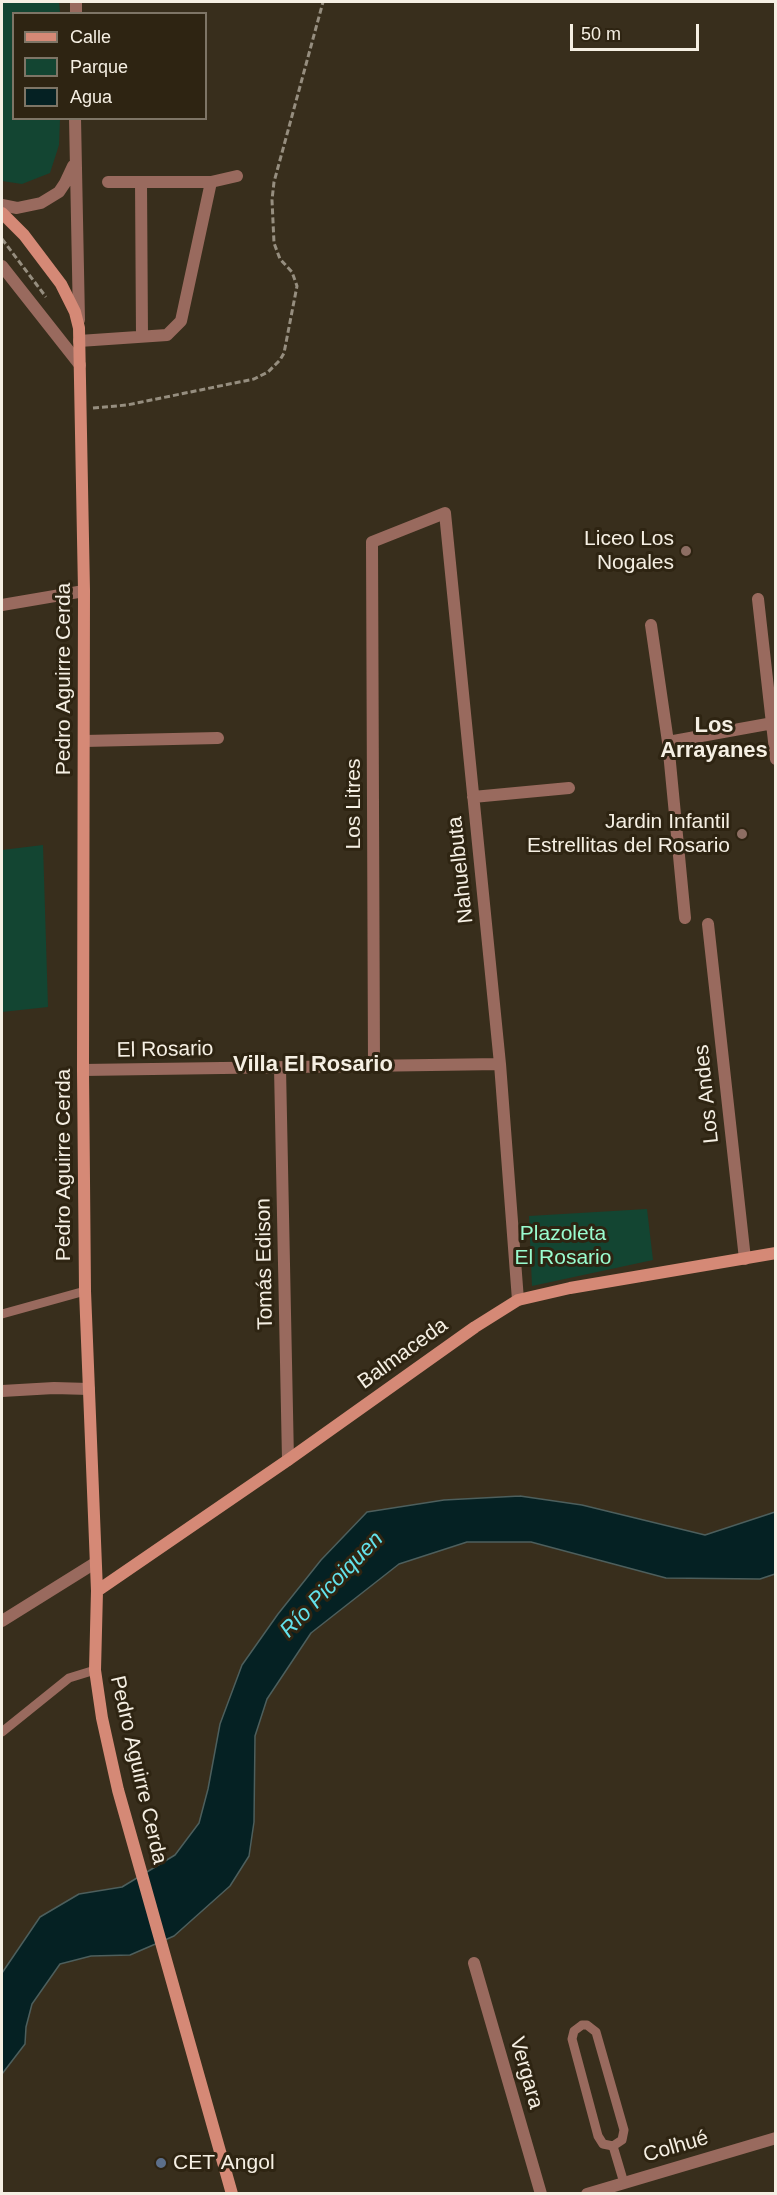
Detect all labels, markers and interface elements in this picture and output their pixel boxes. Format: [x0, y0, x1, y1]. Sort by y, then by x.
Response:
legend [12, 12, 207, 120]
scale bar [573, 12, 702, 50]
text: 50 m [581, 24, 621, 44]
text: Calle [70, 27, 111, 47]
text: Parque [70, 57, 128, 77]
text: Agua [70, 87, 112, 107]
place label: Liceo Los Nogales [584, 526, 674, 576]
marker: Liceo Los Nogales [679, 544, 693, 558]
street label: Pedro Aguirre Cerda [51, 583, 77, 775]
district label: Los Arrayanes [660, 713, 768, 764]
street label: Los Litres [341, 758, 367, 850]
place label: Jardin Infantil Estrellitas del Rosario [527, 809, 730, 859]
street label: Nahuelbuta [443, 815, 479, 925]
marker: Jardin Infantil Estrellitas del Rosario [735, 827, 749, 841]
street label: El Rosario [116, 1037, 214, 1063]
street label: Los Andes [689, 1043, 725, 1145]
district label: Villa El Rosario [233, 1052, 393, 1078]
street label: Pedro Aguirre Cerda [51, 1069, 77, 1261]
street label: Tomás Edison [251, 1198, 279, 1330]
park label: Plazoleta El Rosario [515, 1221, 611, 1271]
street label: Balmaceda [353, 1313, 453, 1395]
water label: Río Picoiquen [275, 1527, 389, 1643]
street label: Pedro Aguirre Cerda [104, 1673, 172, 1867]
street label: Vergara [504, 2034, 548, 2112]
street label: Colhué [641, 2126, 711, 2168]
place label: CET Angol [173, 2150, 275, 2176]
marker: CET Angol [154, 2156, 168, 2170]

